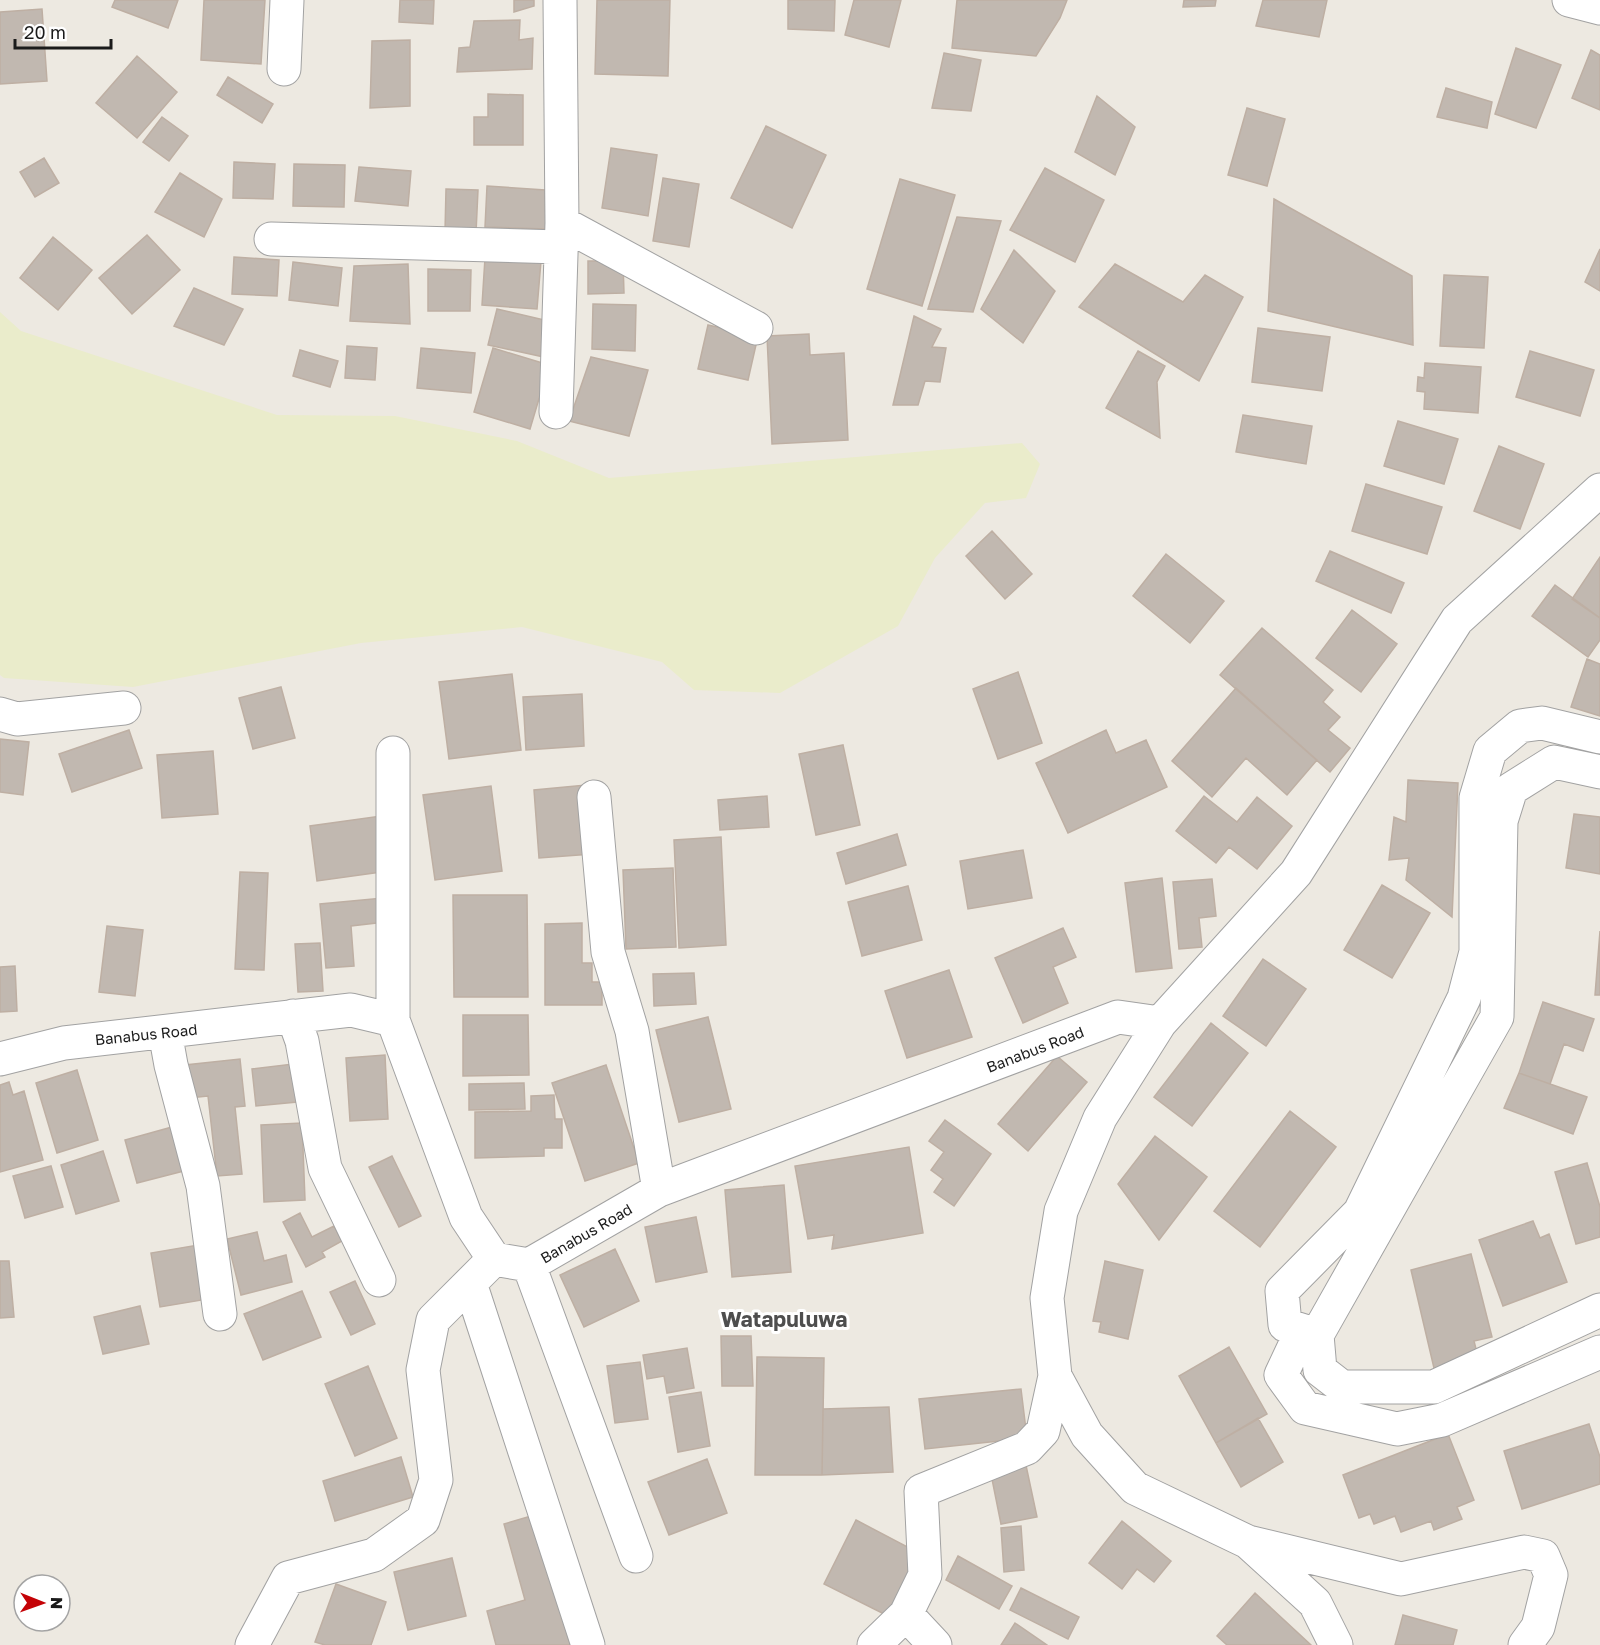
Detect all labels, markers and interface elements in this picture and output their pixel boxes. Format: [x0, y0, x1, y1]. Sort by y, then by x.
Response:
scale bar [15, 12, 111, 50]
text: 20 m [24, 21, 66, 43]
street label: Banabus Road [94, 1020, 198, 1048]
street label: Banabus Road [984, 1022, 1086, 1076]
street label: Banabus Road [537, 1199, 635, 1267]
district label: Watapuluwa [721, 1306, 847, 1332]
north arrow [12, 1573, 72, 1633]
text: N [47, 1597, 67, 1610]

